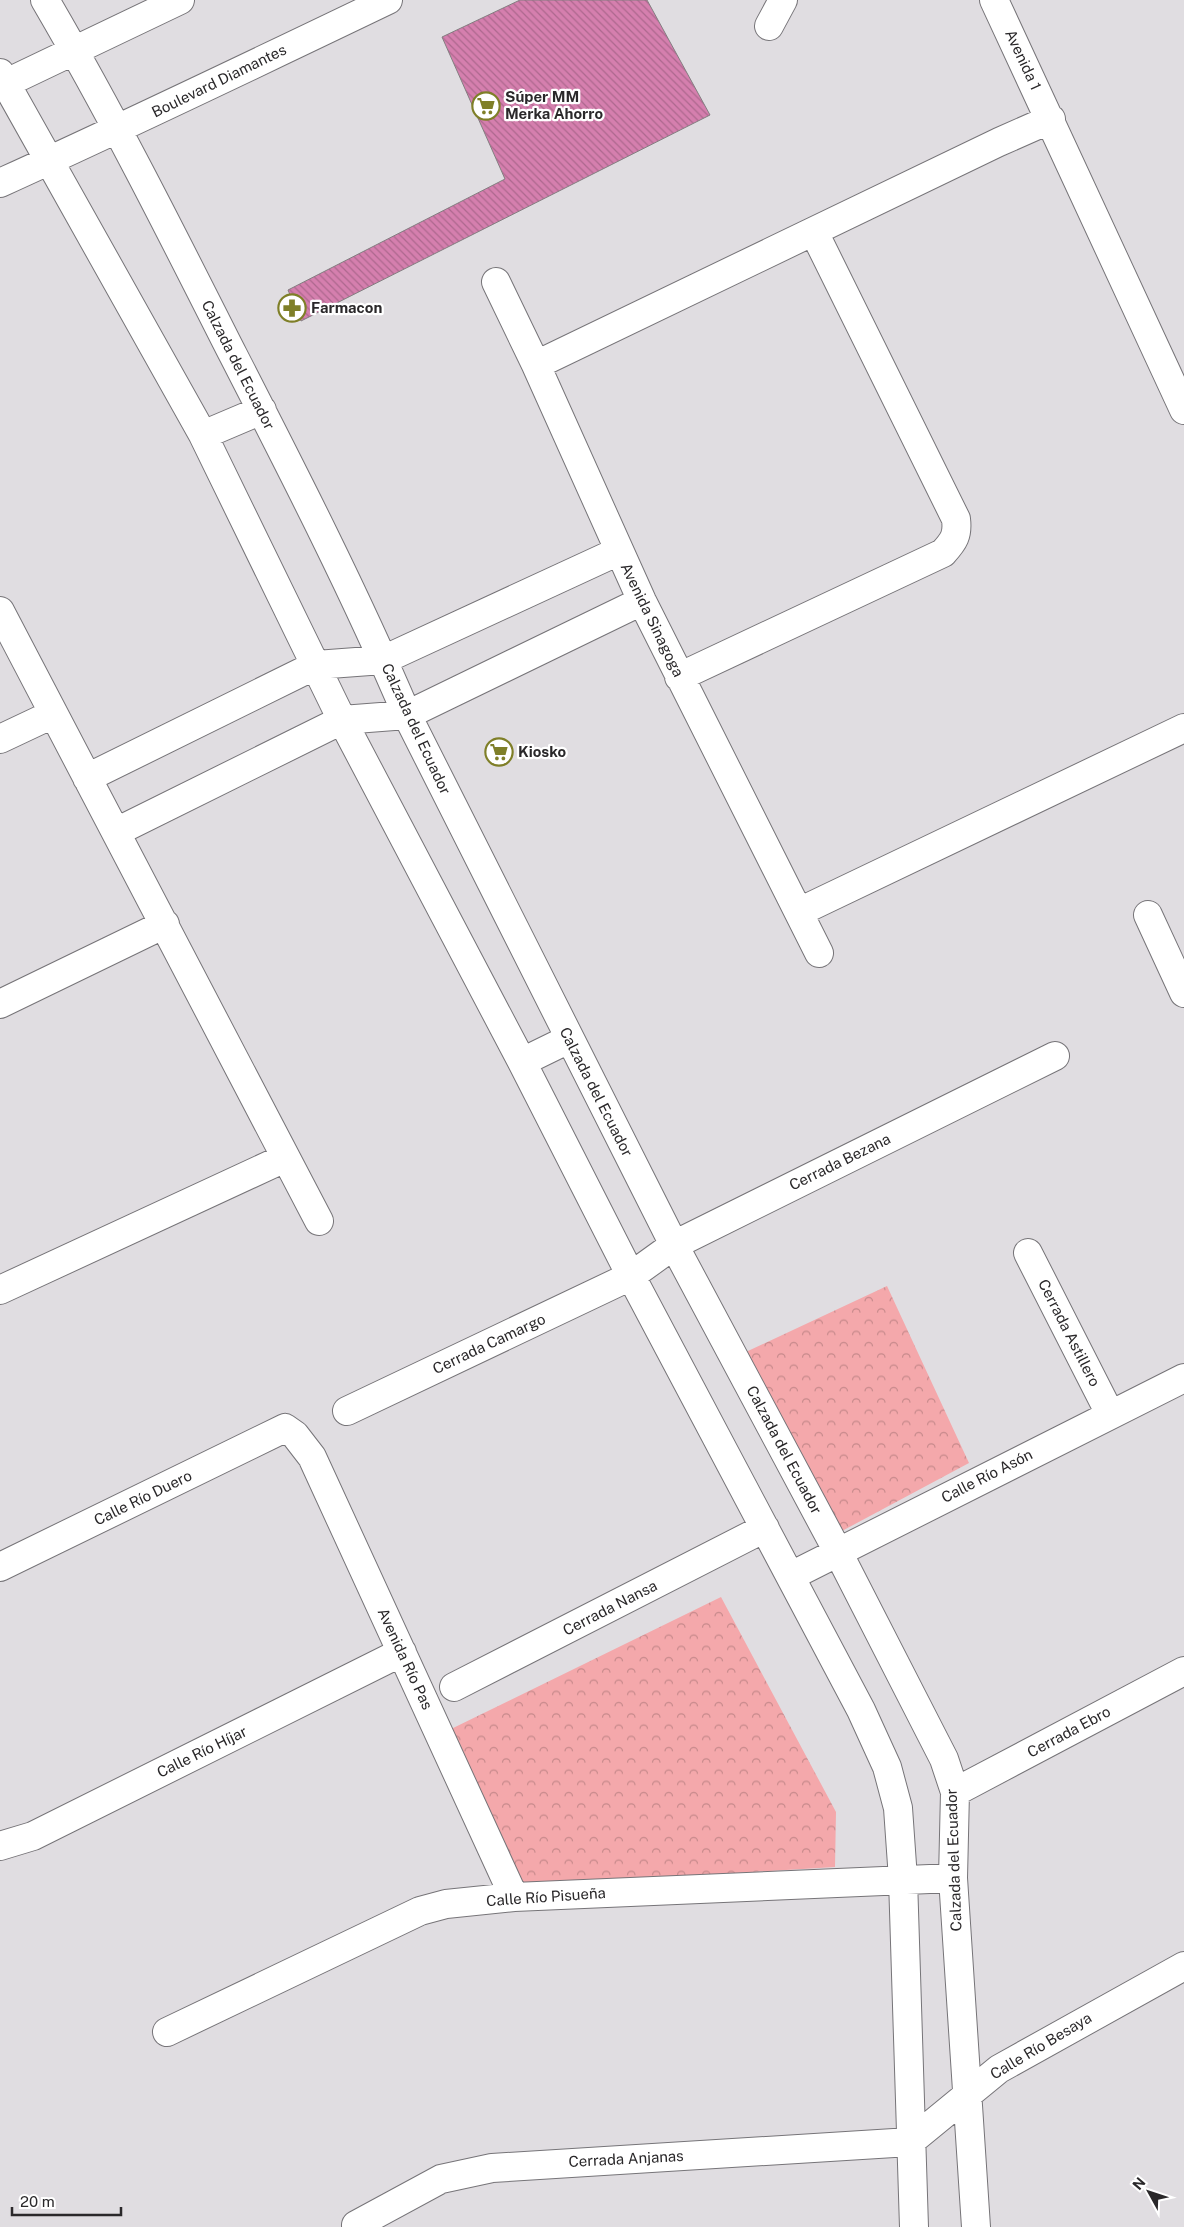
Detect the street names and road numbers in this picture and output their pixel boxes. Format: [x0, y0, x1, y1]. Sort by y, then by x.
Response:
street label: Avenida 1 [1002, 27, 1045, 93]
street label: Boulevard Diamantes [149, 41, 289, 121]
street label: Calzada del Ecuador [198, 297, 278, 432]
street label: Avenida Sinagoga [617, 560, 687, 680]
street label: Calzada del Ecuador [379, 661, 454, 797]
street label: Calzada del Ecuador [556, 1024, 636, 1159]
street label: Cerrada Bezana [786, 1130, 893, 1193]
street label: Cerrada Astillero [1035, 1276, 1104, 1389]
street label: Cerrada Camargo [430, 1310, 548, 1377]
street label: Calzada del Ecuador [743, 1383, 826, 1517]
street label: Calle Río Asón [938, 1445, 1035, 1506]
street label: Calle Río Duero [91, 1467, 194, 1529]
street label: Cerrada Nansa [560, 1576, 660, 1639]
street label: Avenida Río Pas [375, 1605, 436, 1712]
street label: Cerrada Ebro [1024, 1703, 1113, 1761]
street label: Calle Río Híjar [154, 1722, 250, 1781]
street label: Calzada del Ecuador [943, 1788, 964, 1932]
street label: Calle Río Pisueña [486, 1884, 606, 1909]
street label: Calle Río Besaya [987, 2009, 1094, 2083]
street label: Cerrada Anjanas [568, 2147, 684, 2170]

